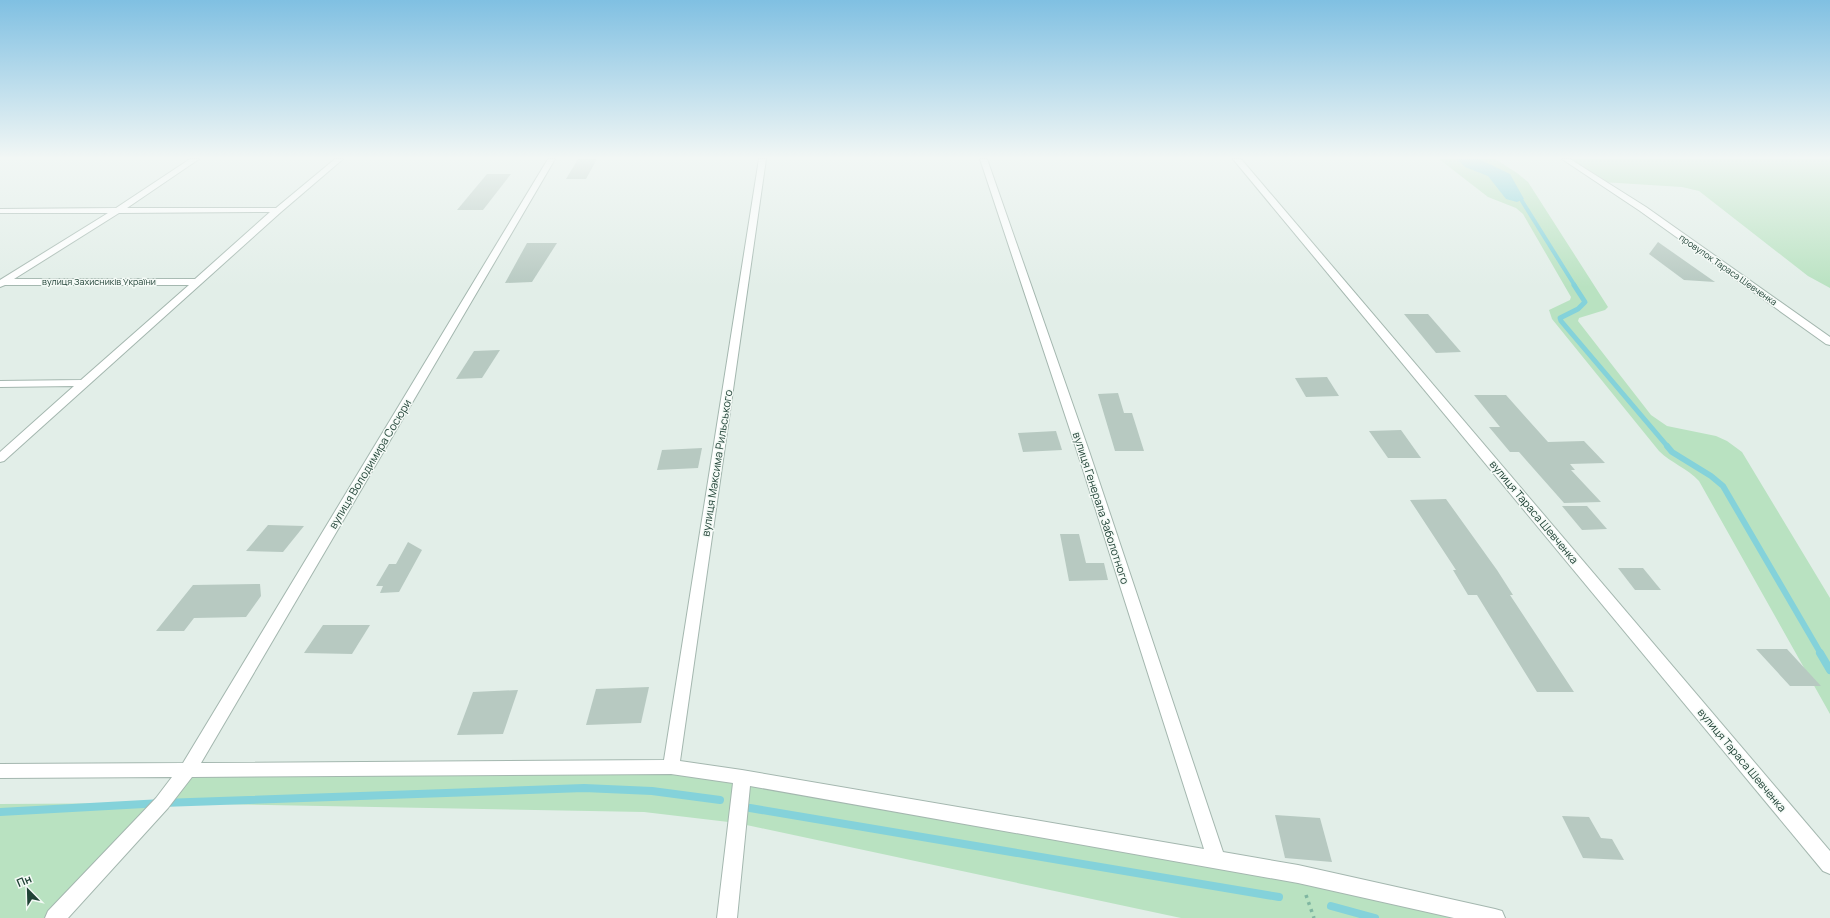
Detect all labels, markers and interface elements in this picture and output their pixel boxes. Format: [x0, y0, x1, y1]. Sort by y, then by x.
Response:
street label: провулок Тараса Шевченка [1677, 231, 1780, 308]
street label: вулиця Захисників України [42, 275, 156, 288]
street label: вулиця Максима Рильського [697, 388, 736, 537]
street label: вулиця Володимира Сосюри [325, 396, 414, 531]
street label: вулиця Генерала Заболотного [1070, 430, 1133, 586]
street label: вулиця Тараса Шевченка [1487, 457, 1582, 567]
street label: вулиця Тараса Шевченка [1695, 705, 1790, 815]
north arrow [8, 870, 48, 910]
text: Пн [14, 870, 34, 890]

